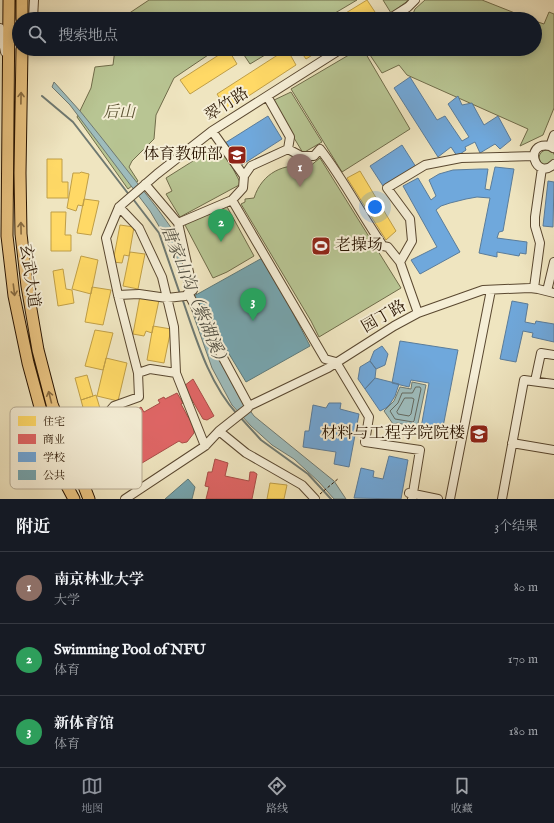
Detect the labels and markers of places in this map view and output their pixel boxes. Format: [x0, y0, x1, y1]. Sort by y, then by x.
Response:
school or university icon: 体育教研部 [226, 144, 248, 166]
place label: 体育教研部 [143, 145, 223, 165]
pin: 1 [287, 154, 313, 187]
pin: 2 [208, 209, 234, 242]
sports icon: 老操场 [310, 235, 332, 257]
place label: 老操场 [335, 236, 383, 256]
pin: 3 [240, 288, 266, 321]
school or university icon: 材料与工程学院院楼 [468, 423, 490, 445]
place label: 材料与工程学院院楼 [321, 424, 465, 444]

